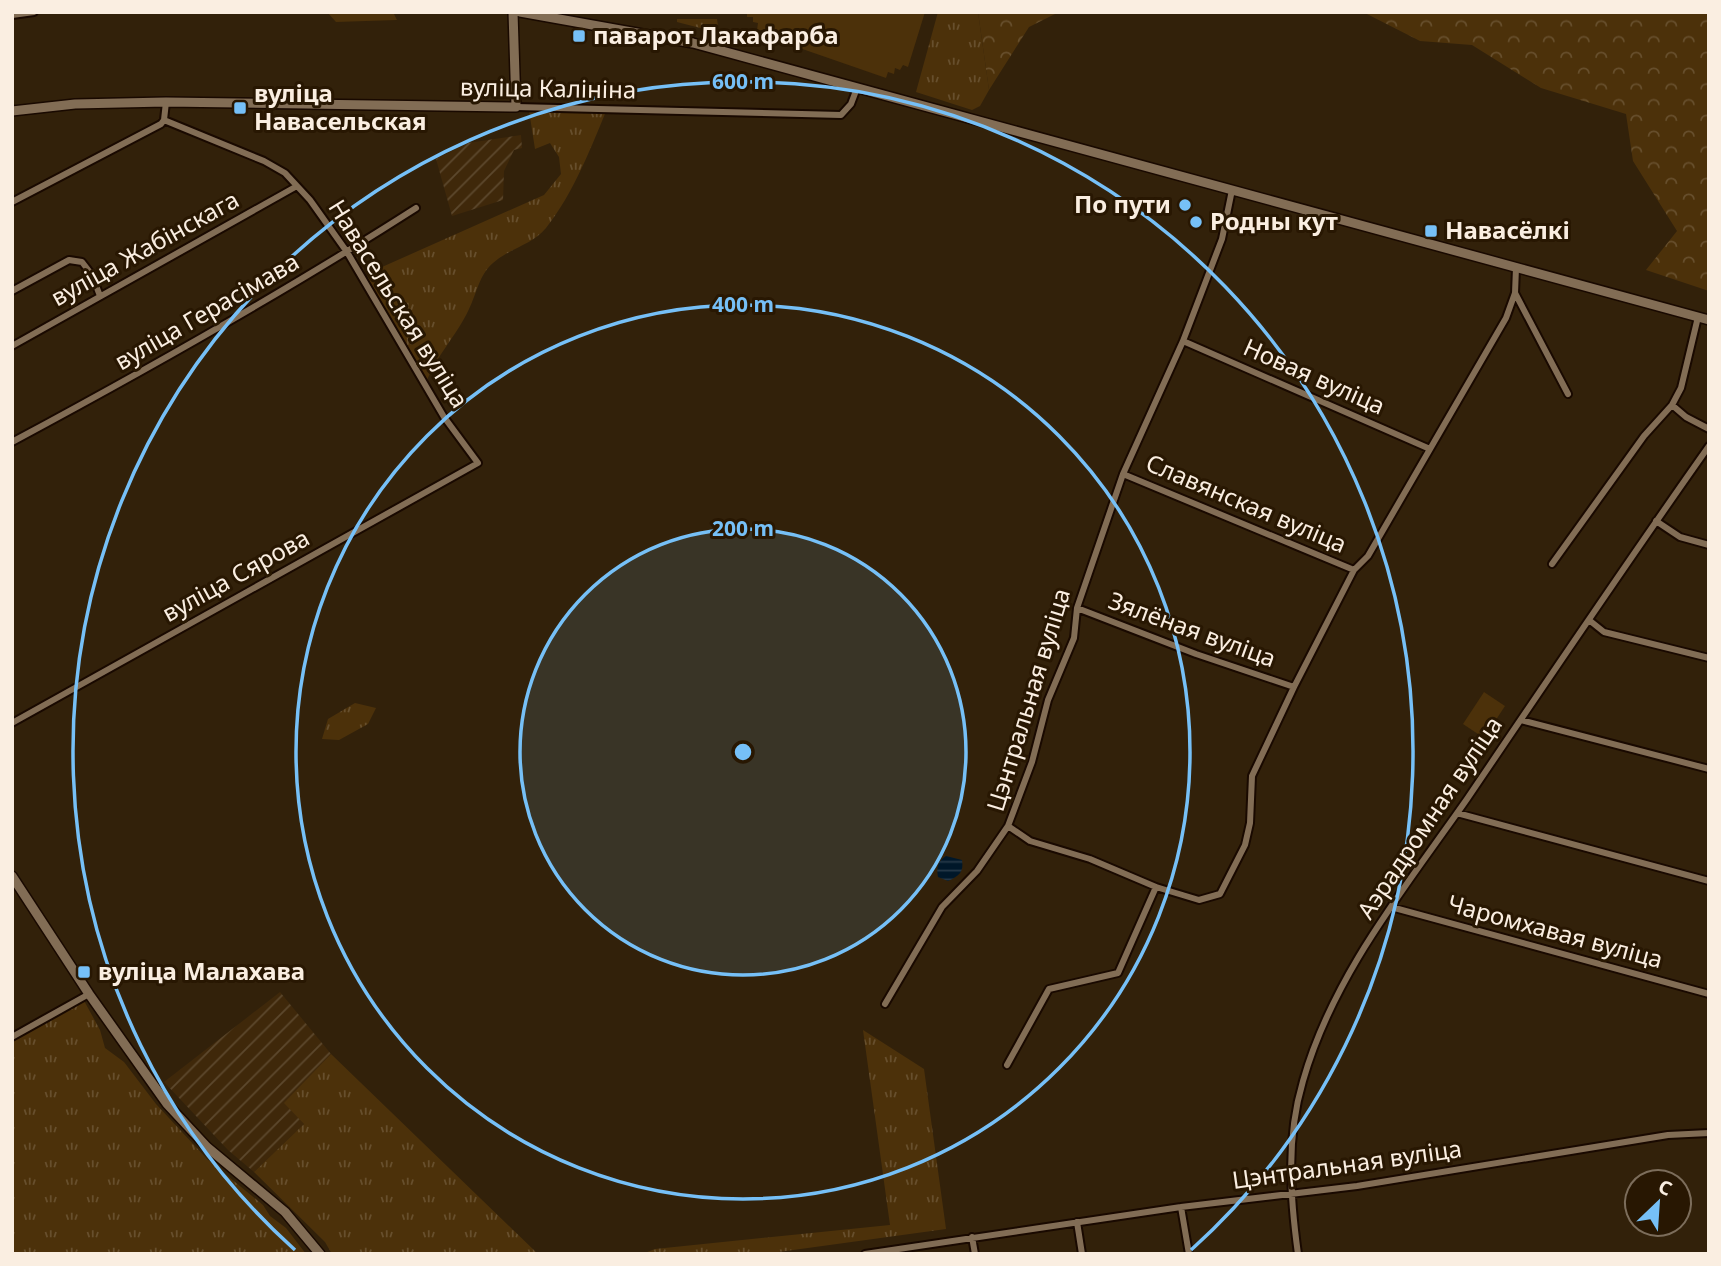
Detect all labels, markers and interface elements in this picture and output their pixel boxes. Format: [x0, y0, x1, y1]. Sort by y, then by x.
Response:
place label: паварот Лакафарба [593, 18, 839, 51]
marker: паварот Лакафарба [571, 28, 587, 44]
text: 600 m [712, 67, 774, 95]
street label: вуліца Калініна [460, 69, 636, 106]
place label: вуліца Навасельская [254, 76, 427, 137]
marker: вуліца Навасельская [232, 100, 248, 116]
street label: вуліца Жабінскага [44, 182, 244, 313]
place label: По пути [1074, 187, 1171, 220]
street label: Навасельская вуліца [322, 193, 477, 414]
marker: По пути [1177, 197, 1193, 213]
place label: Родны кут [1210, 204, 1338, 237]
place label: Навасёлкі [1445, 213, 1570, 246]
marker: Родны кут [1188, 214, 1204, 230]
marker: Навасёлкі [1423, 223, 1439, 239]
street label: вуліца Герасімава [108, 244, 305, 377]
text: 400 m [712, 290, 774, 318]
street label: Новая вуліца [1239, 330, 1391, 422]
street label: Славянская вуліца [1141, 445, 1352, 560]
text: 200 m [712, 514, 774, 542]
street label: вуліца Сярова [156, 521, 315, 629]
street label: Зялёная вуліца [1104, 583, 1281, 674]
street label: Цэнтральная вуліца [978, 584, 1077, 815]
street label: Аэрадромная вуліца [1349, 709, 1509, 925]
centre of rings [731, 740, 755, 764]
street label: Чаромхавая вуліца [1444, 886, 1667, 975]
place label: вуліца Малахава [98, 954, 305, 987]
marker: вуліца Малахава [76, 964, 92, 980]
street label: Цэнтральная вуліца [1230, 1131, 1464, 1196]
north arrow [1623, 1168, 1693, 1238]
text: С [1654, 1173, 1676, 1202]

